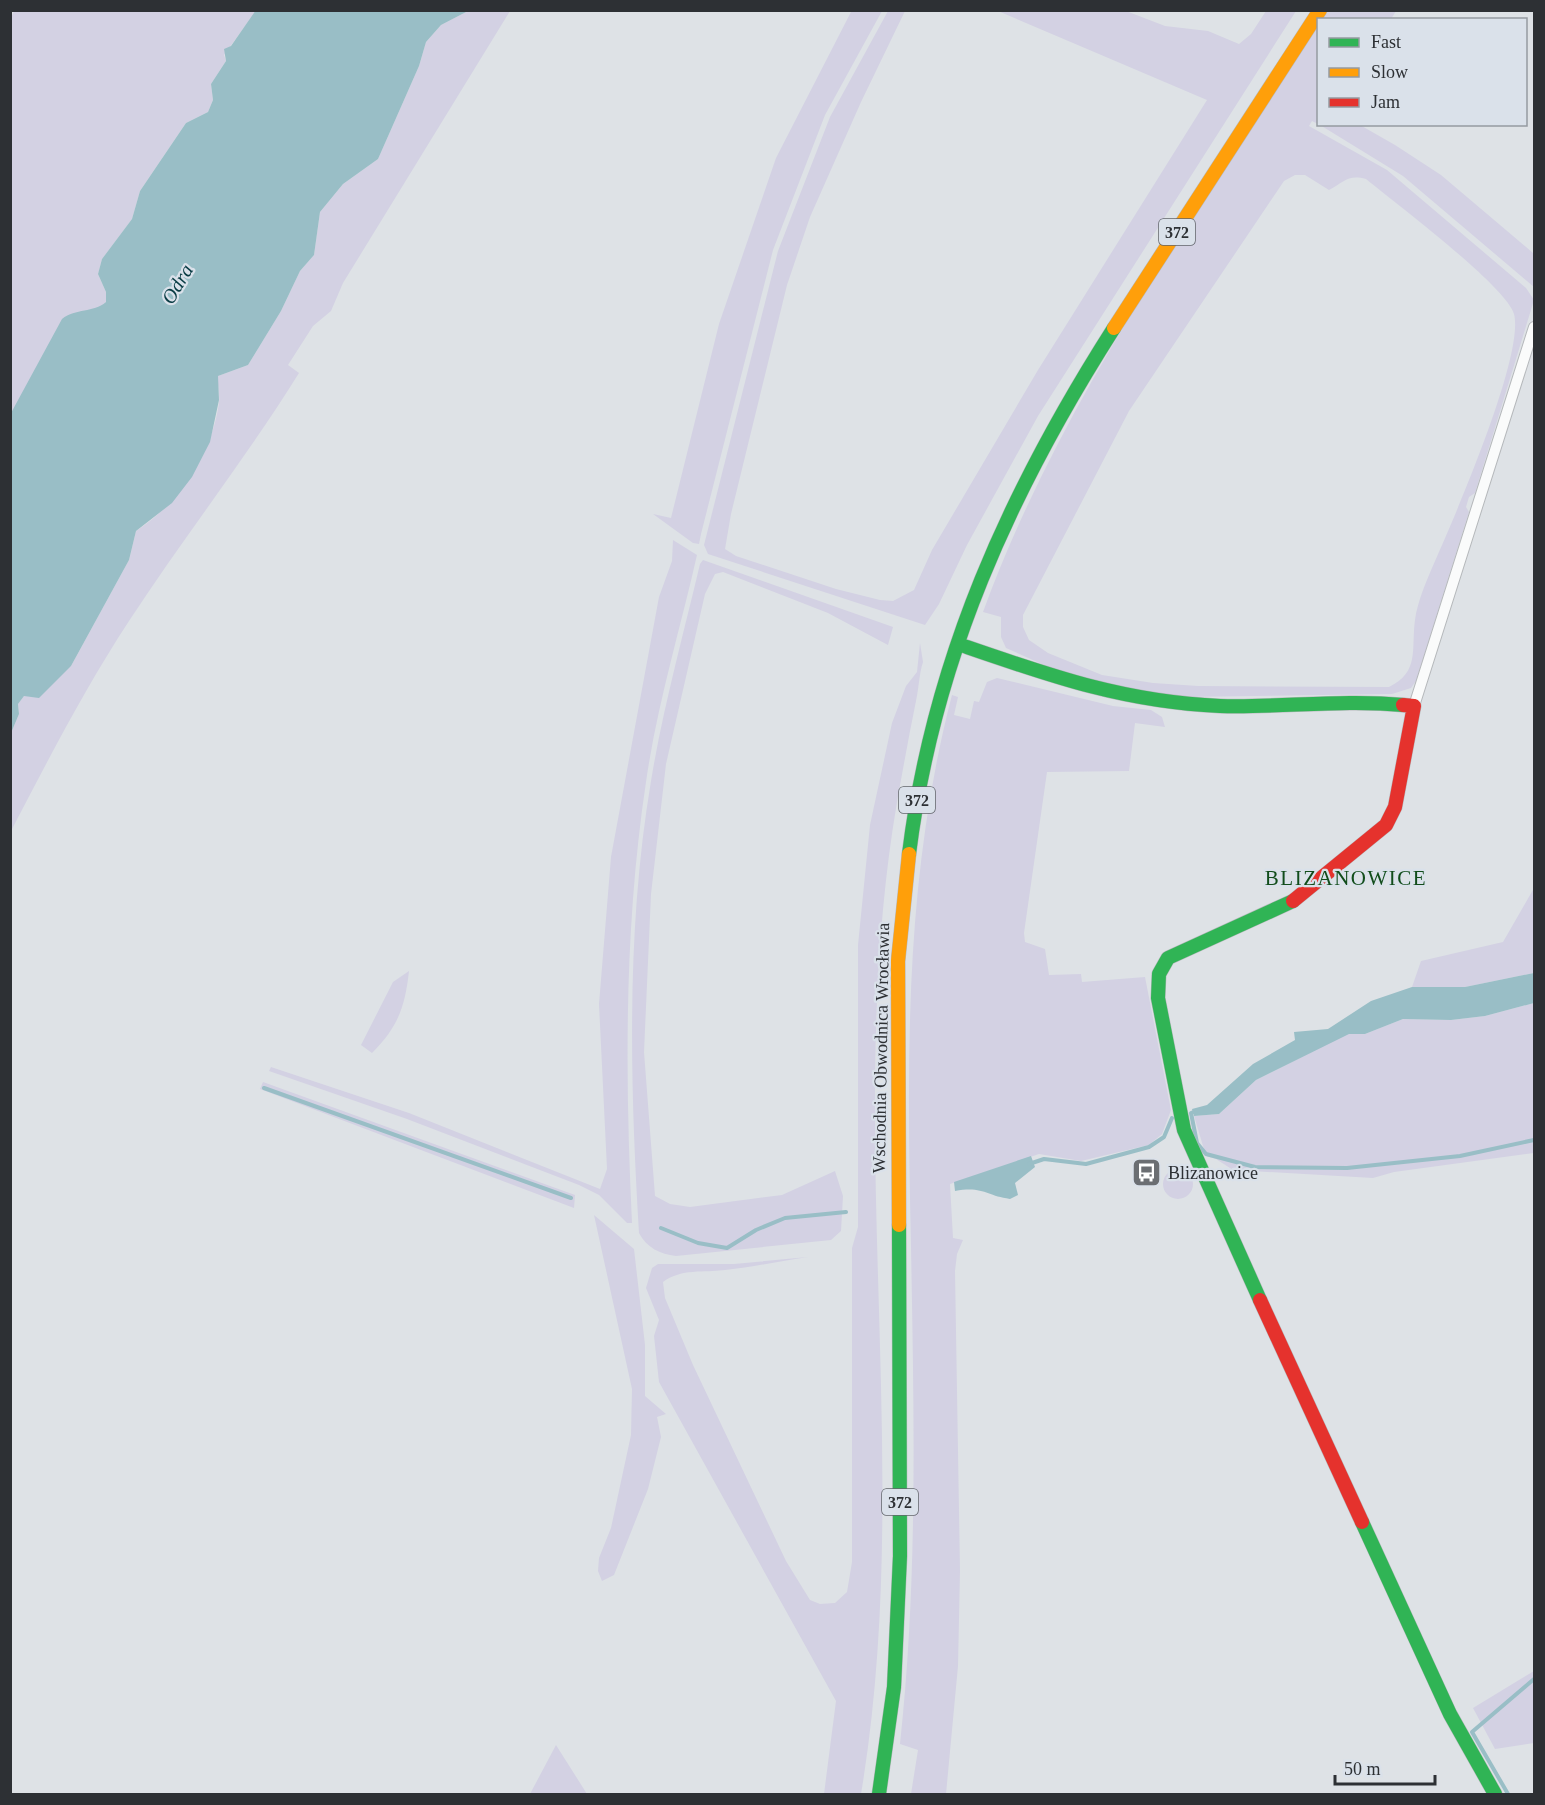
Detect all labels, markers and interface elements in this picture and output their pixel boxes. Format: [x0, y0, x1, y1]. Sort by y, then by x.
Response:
legend [1317, 18, 1527, 126]
text: Fast [1371, 32, 1401, 52]
text: Slow [1371, 62, 1408, 82]
text: Jam [1371, 92, 1400, 112]
road number: 372 [1159, 219, 1195, 245]
water label: Odra [157, 260, 197, 308]
road number: 372 [899, 787, 935, 813]
district label: BLIZANOWICE [1265, 866, 1427, 890]
street label: Wschodnia Obwodnica Wrocławia [869, 922, 893, 1174]
bus stop icon: Blizanowice [1131, 1157, 1163, 1189]
place label: Blizanowice [1168, 1163, 1258, 1183]
road number: 372 [882, 1489, 918, 1515]
scale bar [1335, 1748, 1436, 1786]
text: 50 m [1344, 1759, 1381, 1779]

